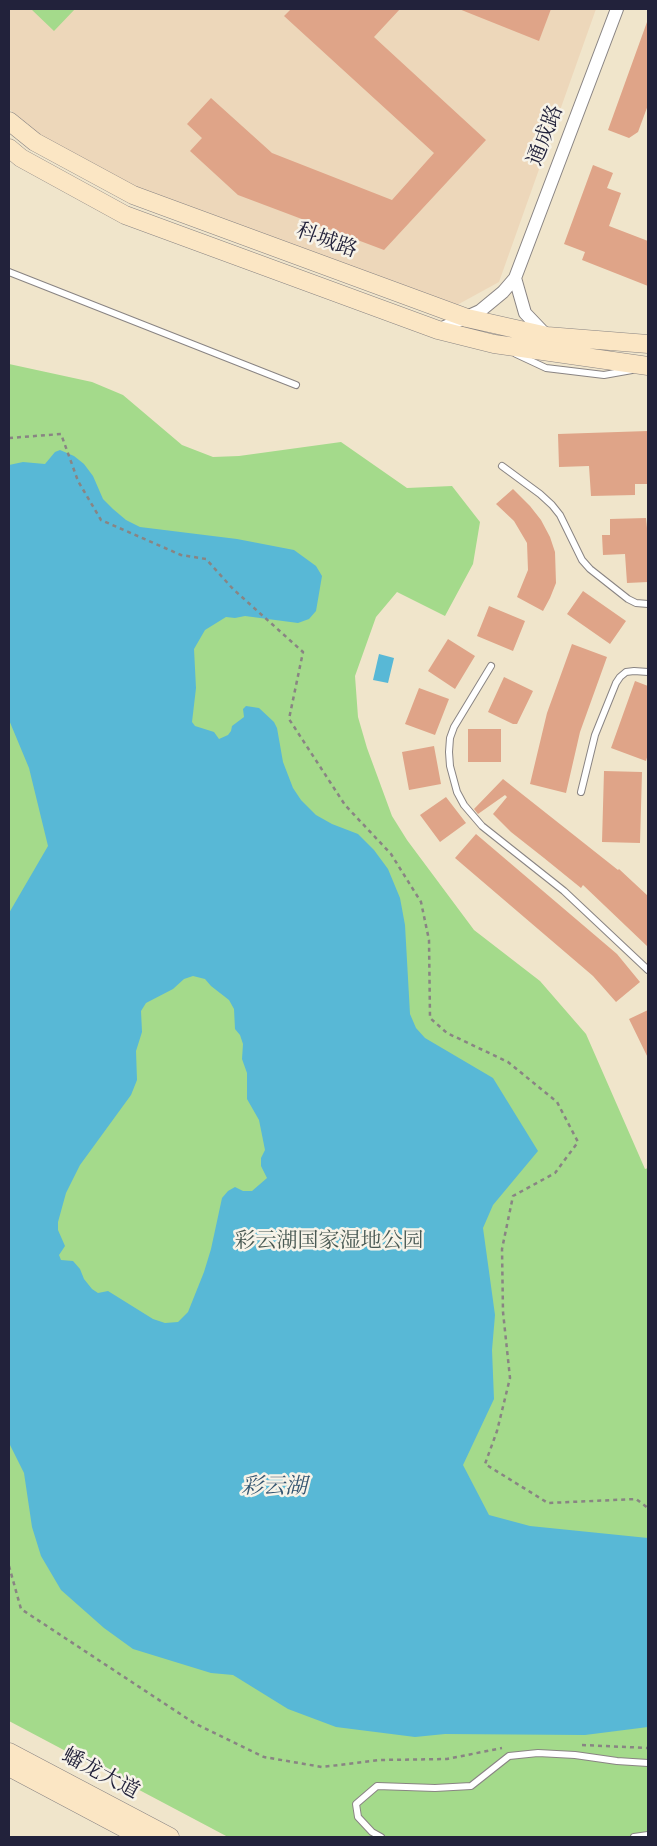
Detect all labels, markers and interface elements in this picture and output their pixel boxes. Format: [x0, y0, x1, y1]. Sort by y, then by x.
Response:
street label: 通成路 [524, 102, 570, 170]
street label: 科城路 [292, 219, 360, 265]
park label: 彩云湖国家湿地公园 [235, 1230, 423, 1256]
water label: 彩云湖 [241, 1475, 307, 1501]
street label: 蟠龙大道 [57, 1744, 143, 1806]

